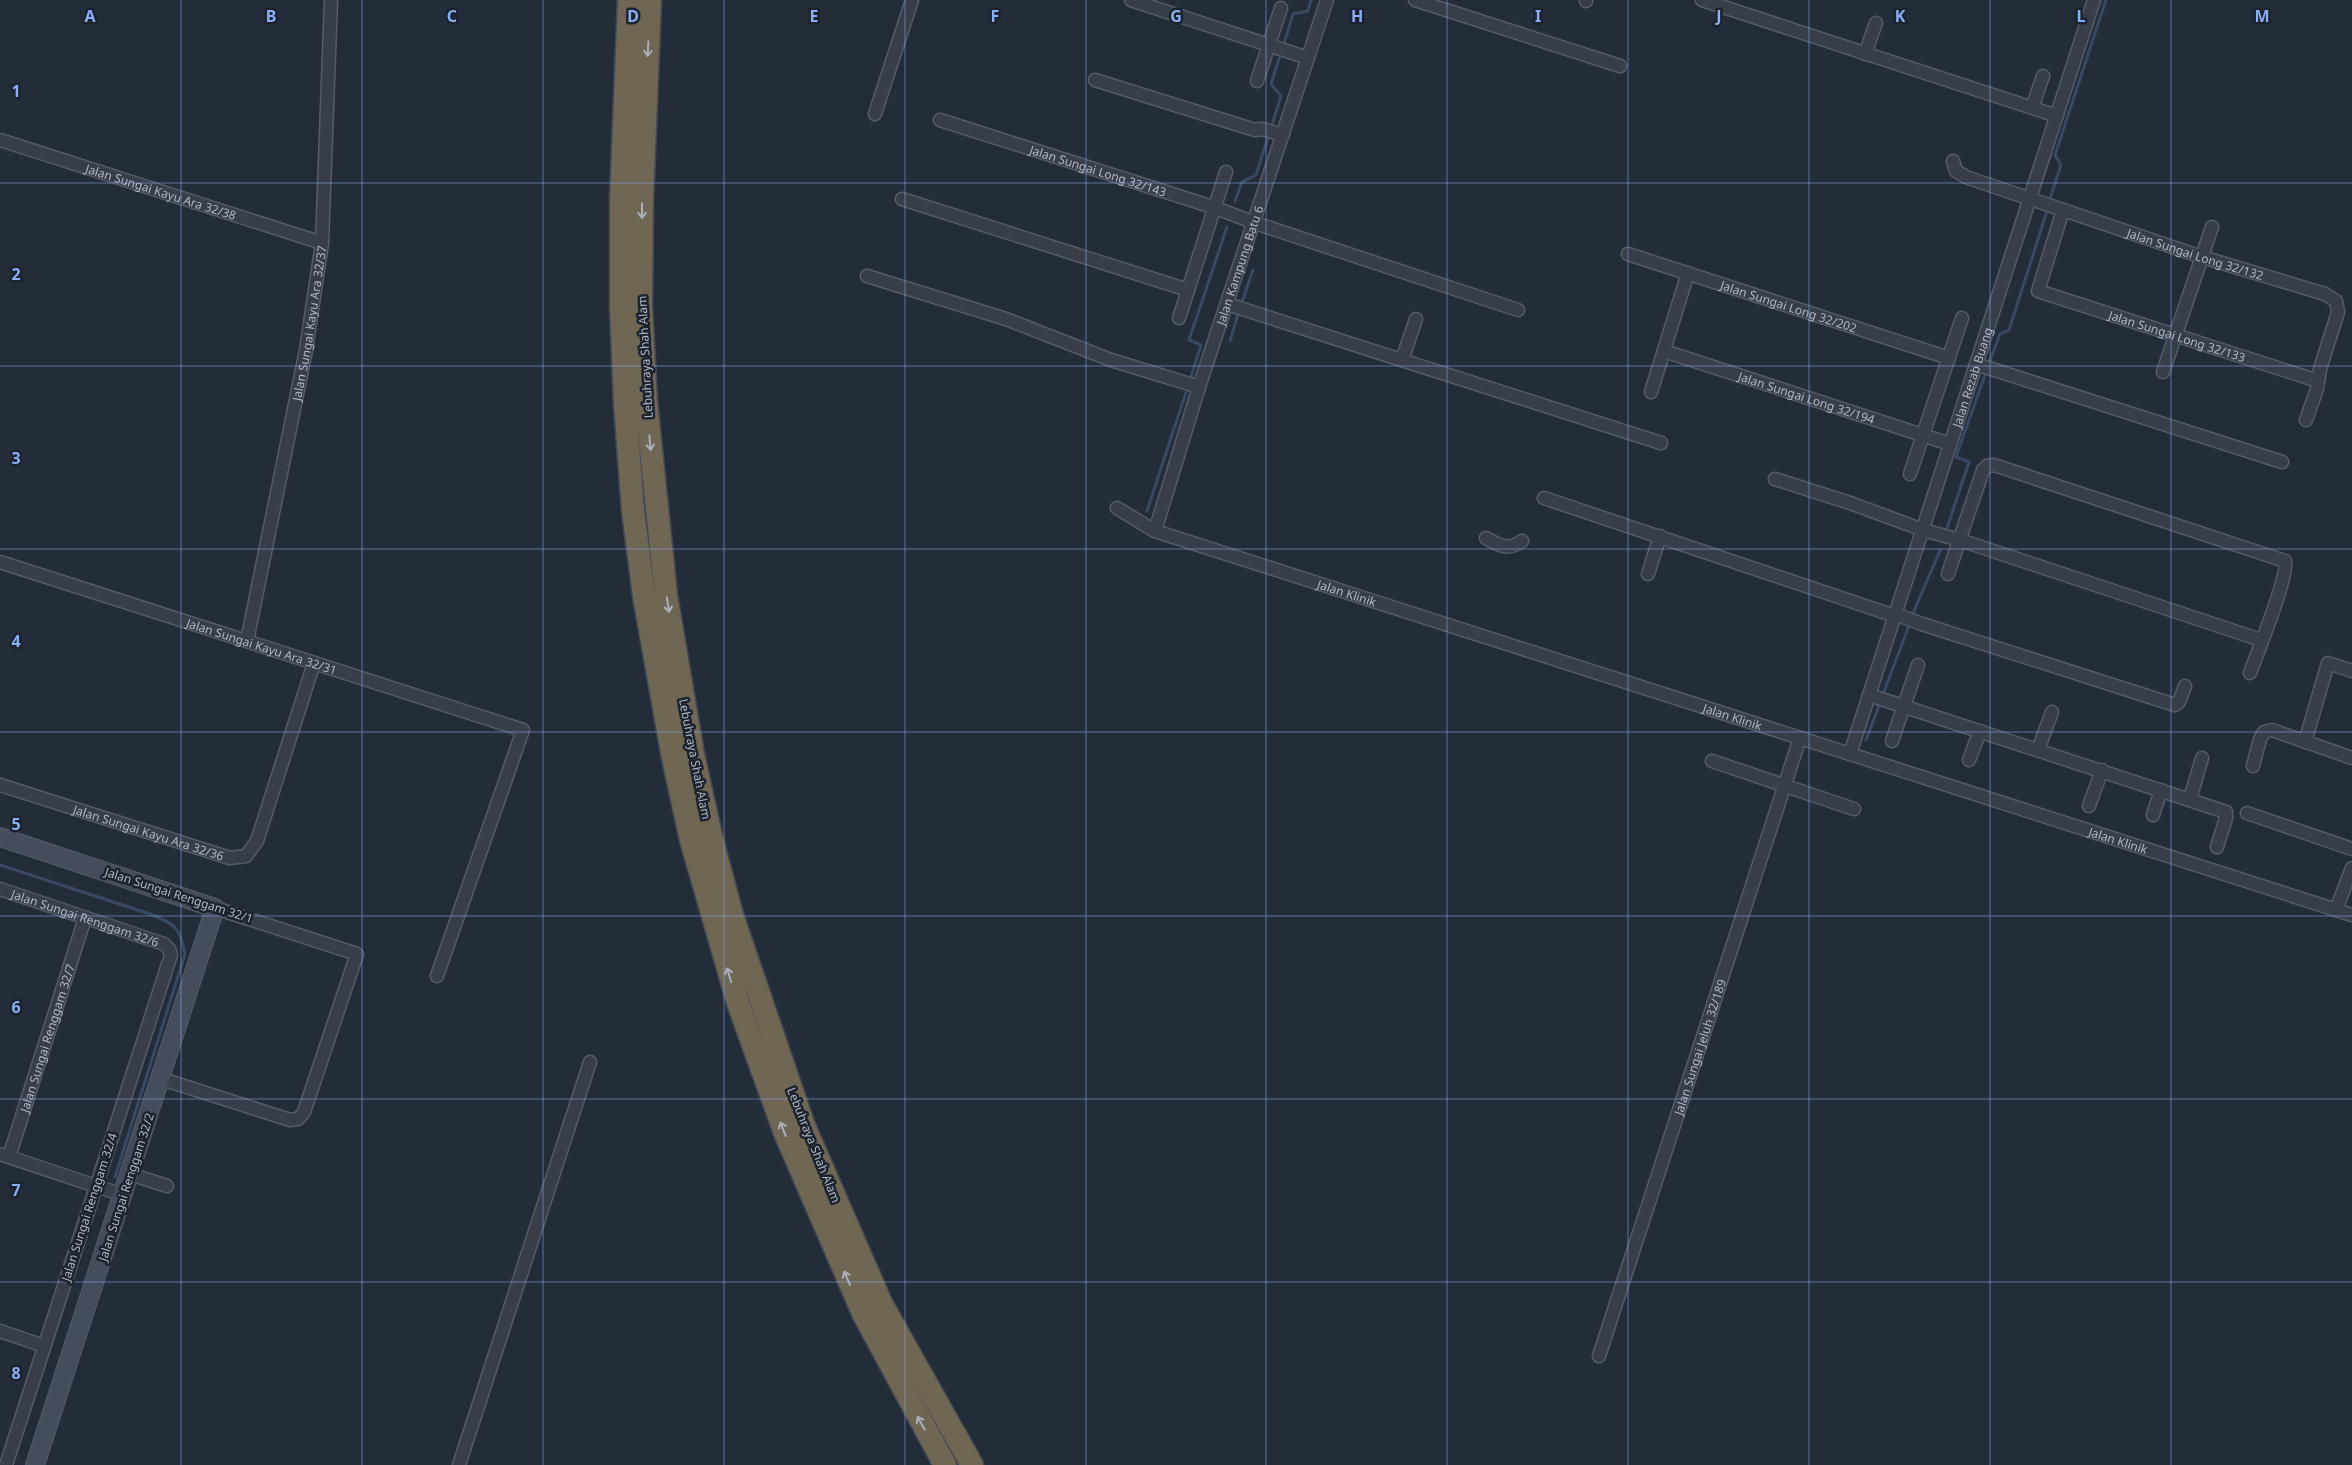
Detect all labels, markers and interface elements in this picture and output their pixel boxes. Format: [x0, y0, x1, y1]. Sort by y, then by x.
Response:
text: A [84, 5, 96, 27]
text: B [266, 5, 276, 27]
text: C [447, 5, 457, 27]
text: D [627, 5, 639, 27]
text: E [810, 5, 819, 27]
text: F [991, 5, 999, 27]
text: G [1170, 5, 1182, 27]
text: H [1351, 5, 1363, 27]
text: I [1535, 5, 1541, 27]
text: J [1714, 5, 1722, 27]
text: K [1895, 5, 1906, 27]
text: L [2077, 5, 2086, 27]
text: M [2254, 5, 2270, 27]
one-way arrow [643, 40, 652, 56]
text: 1 [11, 80, 21, 102]
street label: Jalan Sungai Long 32/143 [1027, 140, 1169, 200]
street label: Jalan Sungai Kayu Ara 32/38 [83, 159, 239, 224]
one-way arrow [637, 203, 646, 219]
street label: Jalan Kampung Batu 6 [1211, 203, 1267, 328]
street label: Jalan Sungai Long 32/132 [2124, 223, 2266, 284]
street label: Jalan Sungai Kayu Ara 32/37 [287, 244, 330, 403]
text: 2 [11, 263, 21, 285]
street label: Jalan Sungai Long 32/202 [1717, 276, 1859, 336]
street label: Lebuhraya Shah Alam [633, 295, 657, 419]
street label: Jalan Sungai Long 32/133 [2106, 306, 2248, 366]
street label: Jalan Rezab Buang [1947, 325, 1996, 430]
street label: Jalan Sungai Long 32/194 [1735, 367, 1877, 428]
one-way arrow [645, 435, 654, 451]
text: 3 [11, 447, 21, 469]
street label: Jalan Klinik [1314, 575, 1379, 610]
one-way arrow [663, 596, 673, 612]
street label: Jalan Sungai Kayu Ara 32/31 [183, 614, 339, 678]
text: 4 [11, 630, 21, 652]
street label: Lebuhraya Shah Alam [675, 697, 715, 821]
street label: Jalan Klinik [1700, 699, 1765, 734]
street label: Jalan Sungai Kayu Ara 32/36 [70, 800, 226, 864]
text: 5 [11, 813, 21, 835]
street label: Jalan Klinik [2086, 822, 2150, 858]
street label: Jalan Sungai Renggam 32/1 [102, 863, 255, 927]
street label: Jalan Sungai Renggam 32/6 [8, 885, 162, 950]
street label: Jalan Sungai Renggam 32/7 [15, 961, 78, 1115]
one-way arrow [724, 968, 734, 984]
street label: Jalan Sungai Jeluh 32/189 [1669, 977, 1730, 1118]
text: 6 [11, 996, 21, 1018]
street label: Lebuhraya Shah Alam [783, 1085, 845, 1205]
street label: Jalan Sungai Renggam 32/2 [94, 1111, 158, 1264]
one-way arrow [778, 1121, 787, 1137]
street label: Jalan Sungai Renggam 32/4 [57, 1131, 121, 1284]
text: 7 [11, 1179, 21, 1201]
one-way arrow [842, 1271, 852, 1286]
text: 8 [11, 1362, 21, 1384]
one-way arrow [916, 1415, 926, 1430]

